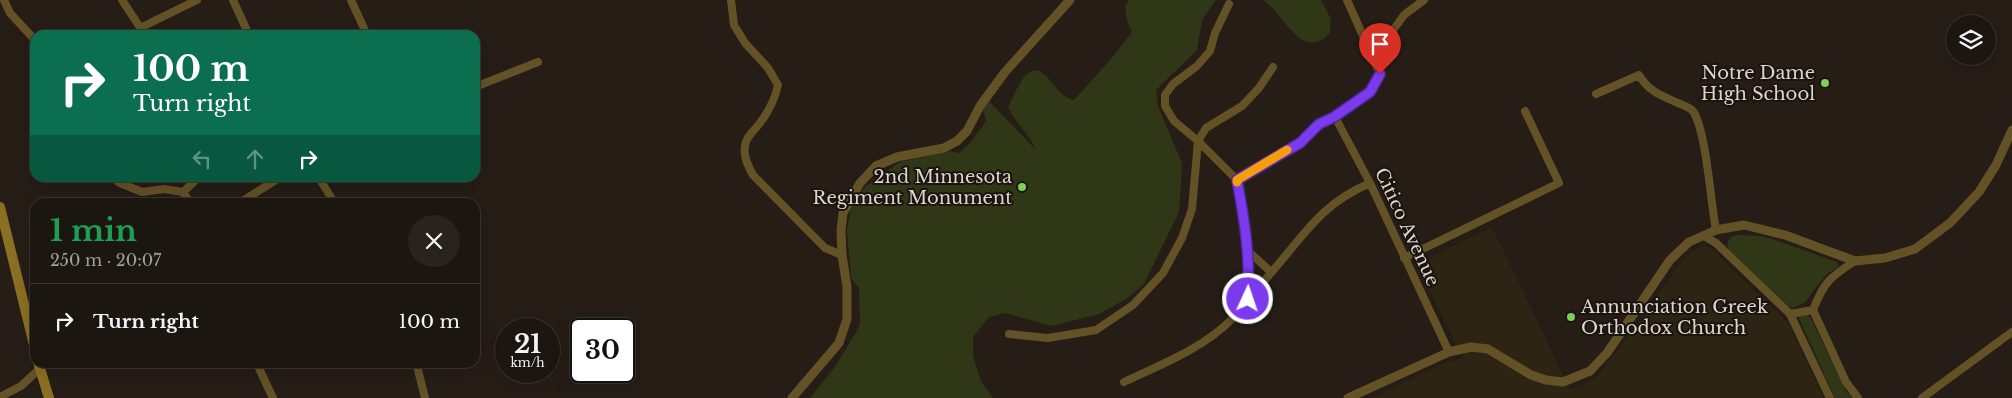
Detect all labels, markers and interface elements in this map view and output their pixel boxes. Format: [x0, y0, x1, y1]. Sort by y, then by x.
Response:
map controls [1946, 15, 1996, 65]
button: layers [1946, 15, 1996, 65]
pin [1359, 23, 1401, 74]
icon: arrive [1366, 30, 1394, 58]
text: 100 m [133, 47, 249, 90]
icon: right [50, 50, 115, 115]
place label: Notre Dame High School [1701, 62, 1815, 105]
marker: Notre Dame High School [1819, 77, 1831, 89]
text: Turn right [133, 90, 251, 117]
icon: left [188, 145, 216, 173]
icon: ahead [241, 145, 269, 173]
icon: right [294, 145, 322, 173]
street label: Citico Avenue [1370, 164, 1444, 290]
place label: 2nd Minnesota Regiment Monument [813, 166, 1012, 209]
marker: 2nd Minnesota Regiment Monument [1016, 181, 1028, 193]
text: 1 min [50, 212, 137, 249]
button: close [408, 215, 460, 267]
text: 250 m · 20:07 [50, 250, 161, 270]
position arrow [1221, 272, 1273, 324]
place label: Annunciation Greek Orthodox Church [1580, 296, 1768, 339]
icon: right [50, 307, 78, 335]
text: Turn right [93, 310, 199, 333]
text: 100 m [399, 310, 460, 333]
marker: Annunciation Greek Orthodox Church [1565, 311, 1577, 323]
speed limit sign: 30 [570, 318, 635, 383]
text: 21 [514, 329, 541, 360]
text: km/h [510, 355, 545, 370]

